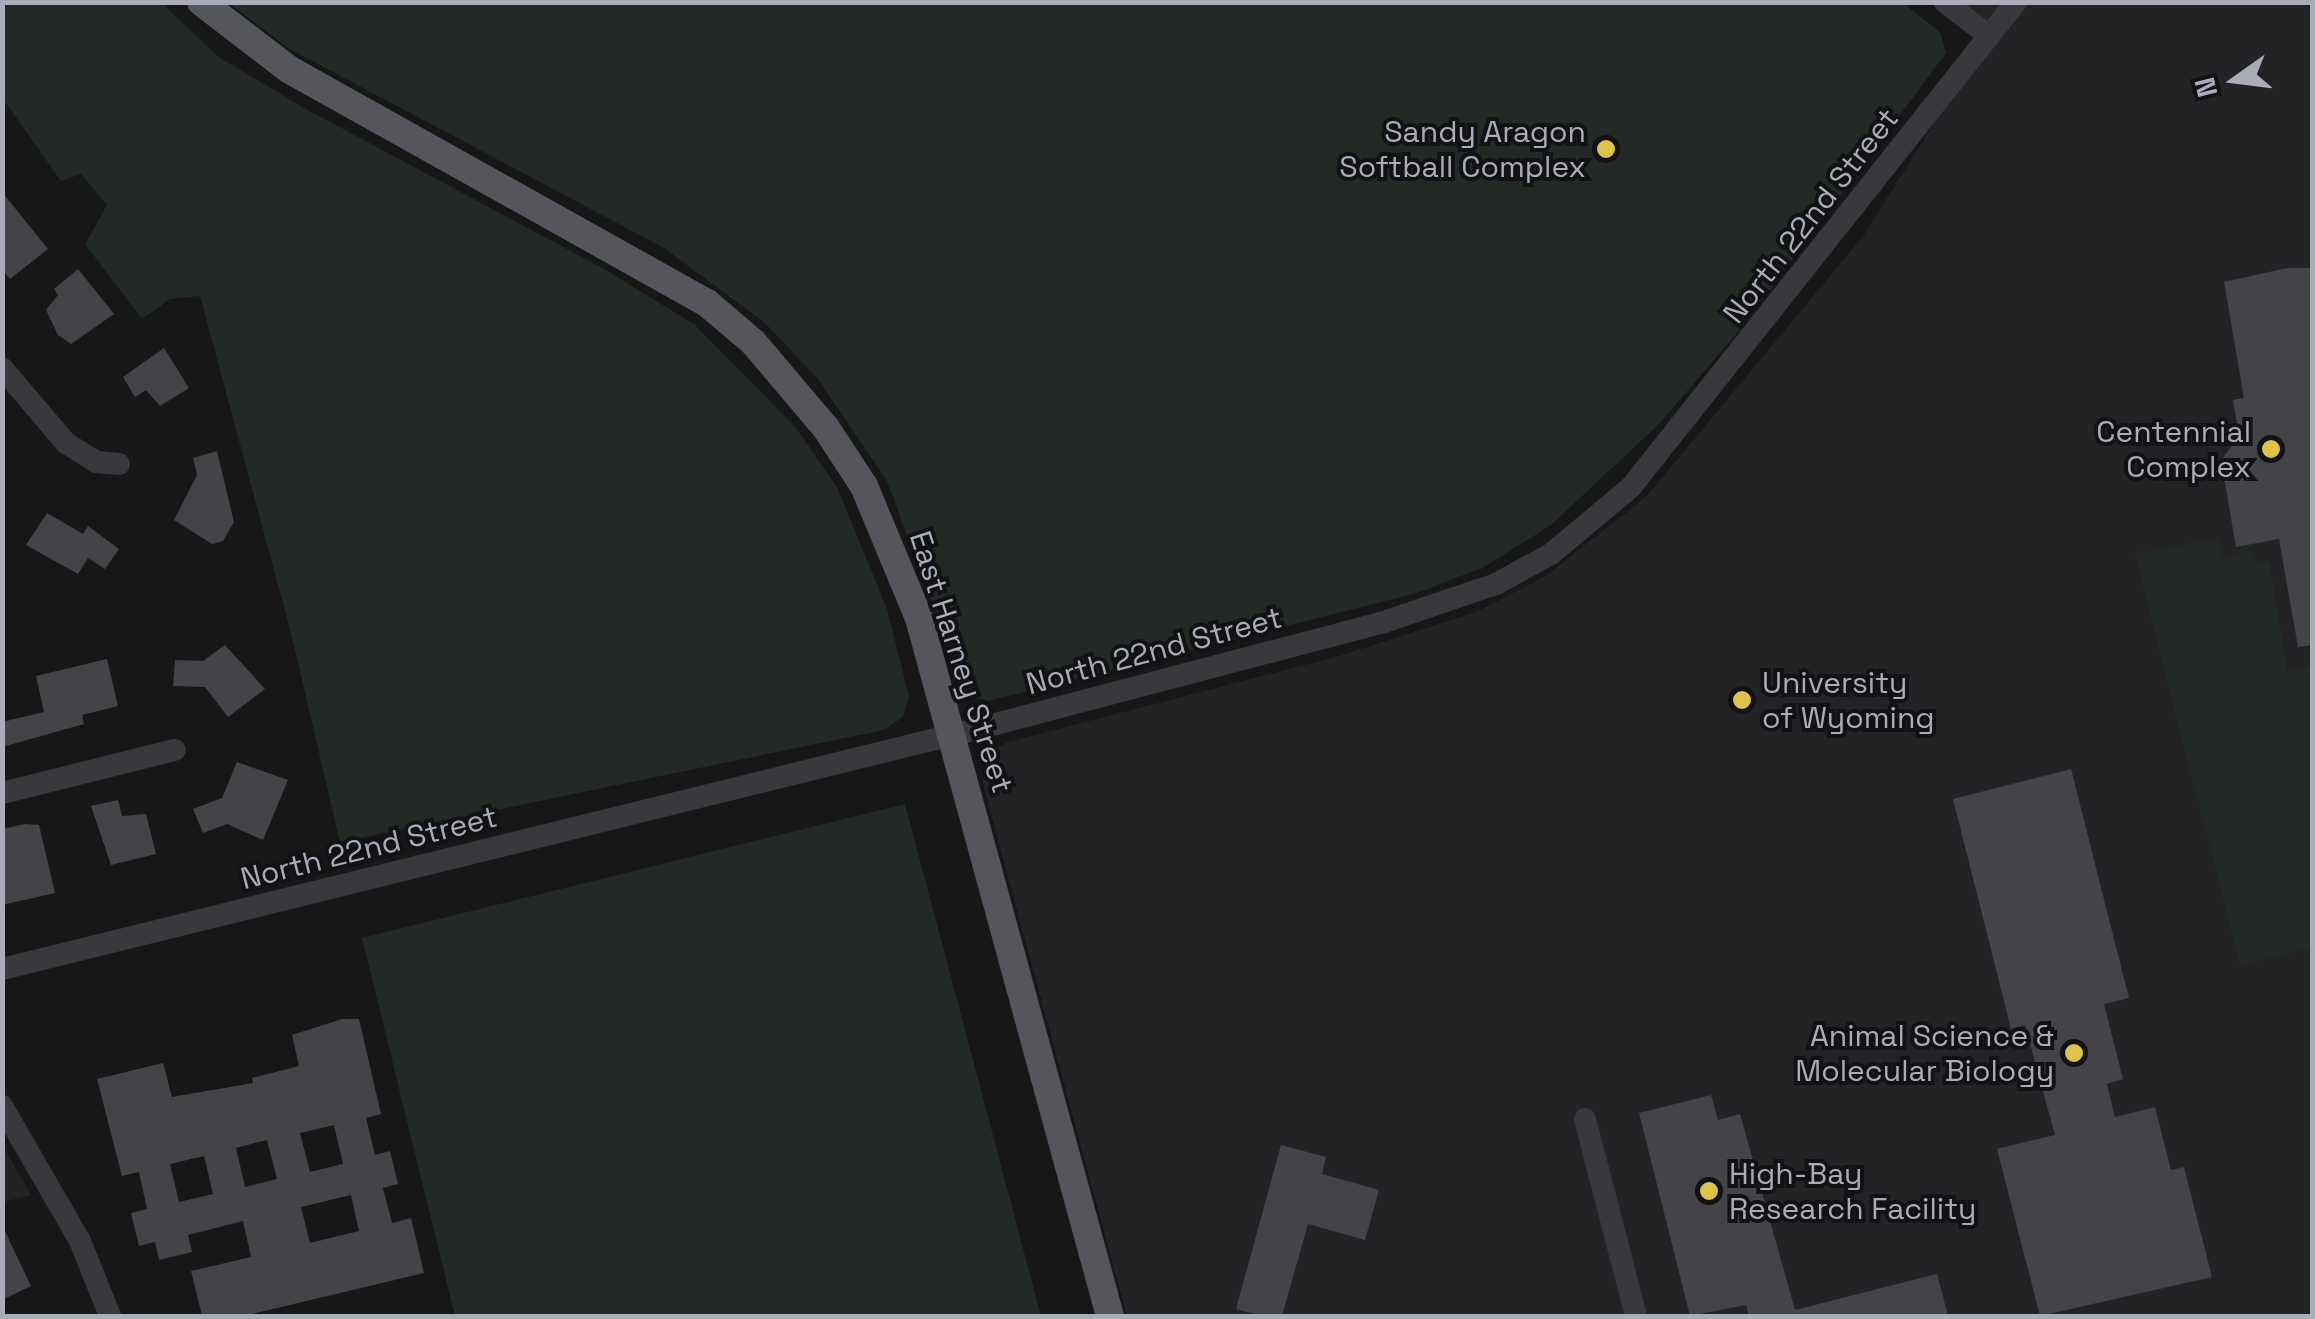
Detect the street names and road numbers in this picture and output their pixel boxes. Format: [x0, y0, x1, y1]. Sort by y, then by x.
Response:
street label: North 22nd Street [1716, 101, 1906, 331]
street label: East Harney Street [902, 527, 1020, 797]
street label: North 22nd Street [1022, 600, 1286, 702]
street label: North 22nd Street [237, 799, 501, 897]

